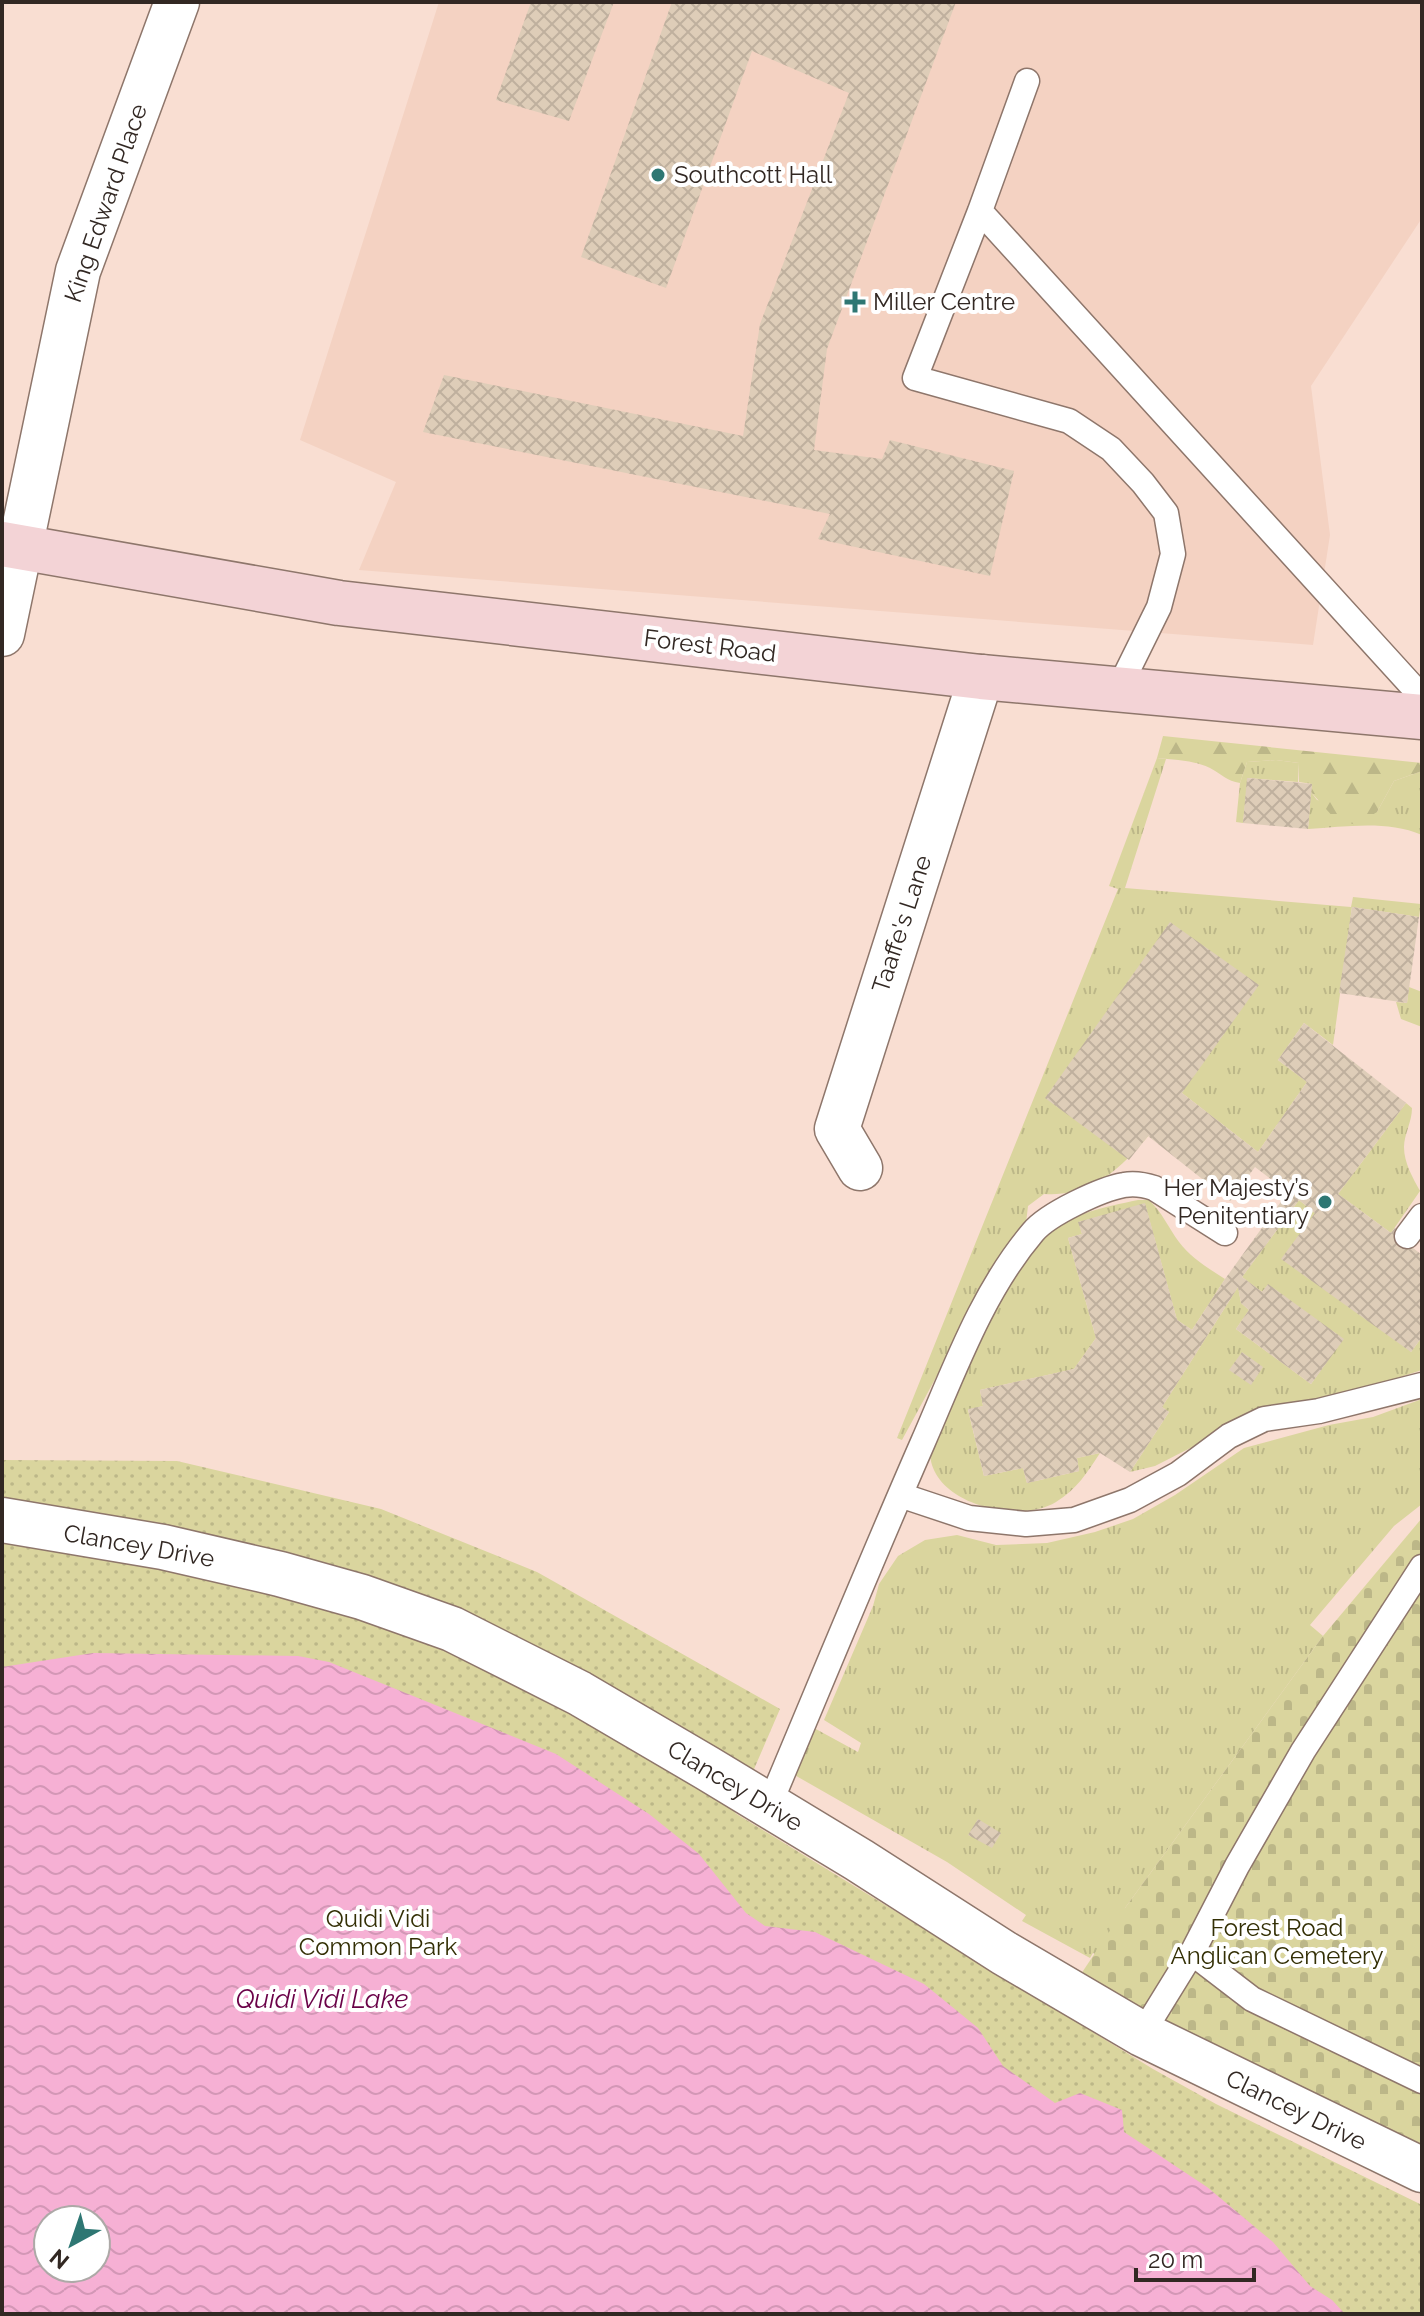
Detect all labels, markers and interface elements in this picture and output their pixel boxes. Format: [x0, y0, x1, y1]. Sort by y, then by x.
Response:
street label: King Edward Place [58, 100, 153, 306]
place label: Southcott Hall [674, 160, 833, 189]
marker: Southcott Hall [649, 166, 667, 184]
place label: Miller Centre [873, 287, 1015, 316]
marker: Miller Centre [844, 291, 866, 313]
street label: Forest Road [642, 623, 778, 668]
street label: Taaffe's Lane [866, 851, 937, 996]
place label: Her Majesty’s Penitentiary [1163, 1173, 1309, 1230]
marker: Her Majesty’s Penitentiary [1316, 1193, 1334, 1211]
street label: Clancey Drive [61, 1518, 217, 1573]
street label: Clancey Drive [662, 1734, 808, 1837]
park label: Quidi Vidi Common Park [299, 1904, 457, 1961]
park label: Forest Road Anglican Cemetery [1170, 1913, 1384, 1970]
water label: Quidi Vidi Lake [236, 1984, 408, 2014]
street label: Clancey Drive [1221, 2063, 1371, 2156]
north arrow [32, 2204, 112, 2284]
scale bar [1136, 2232, 1254, 2282]
text: N [44, 2244, 74, 2275]
text: 20 m [1148, 2245, 1203, 2274]

